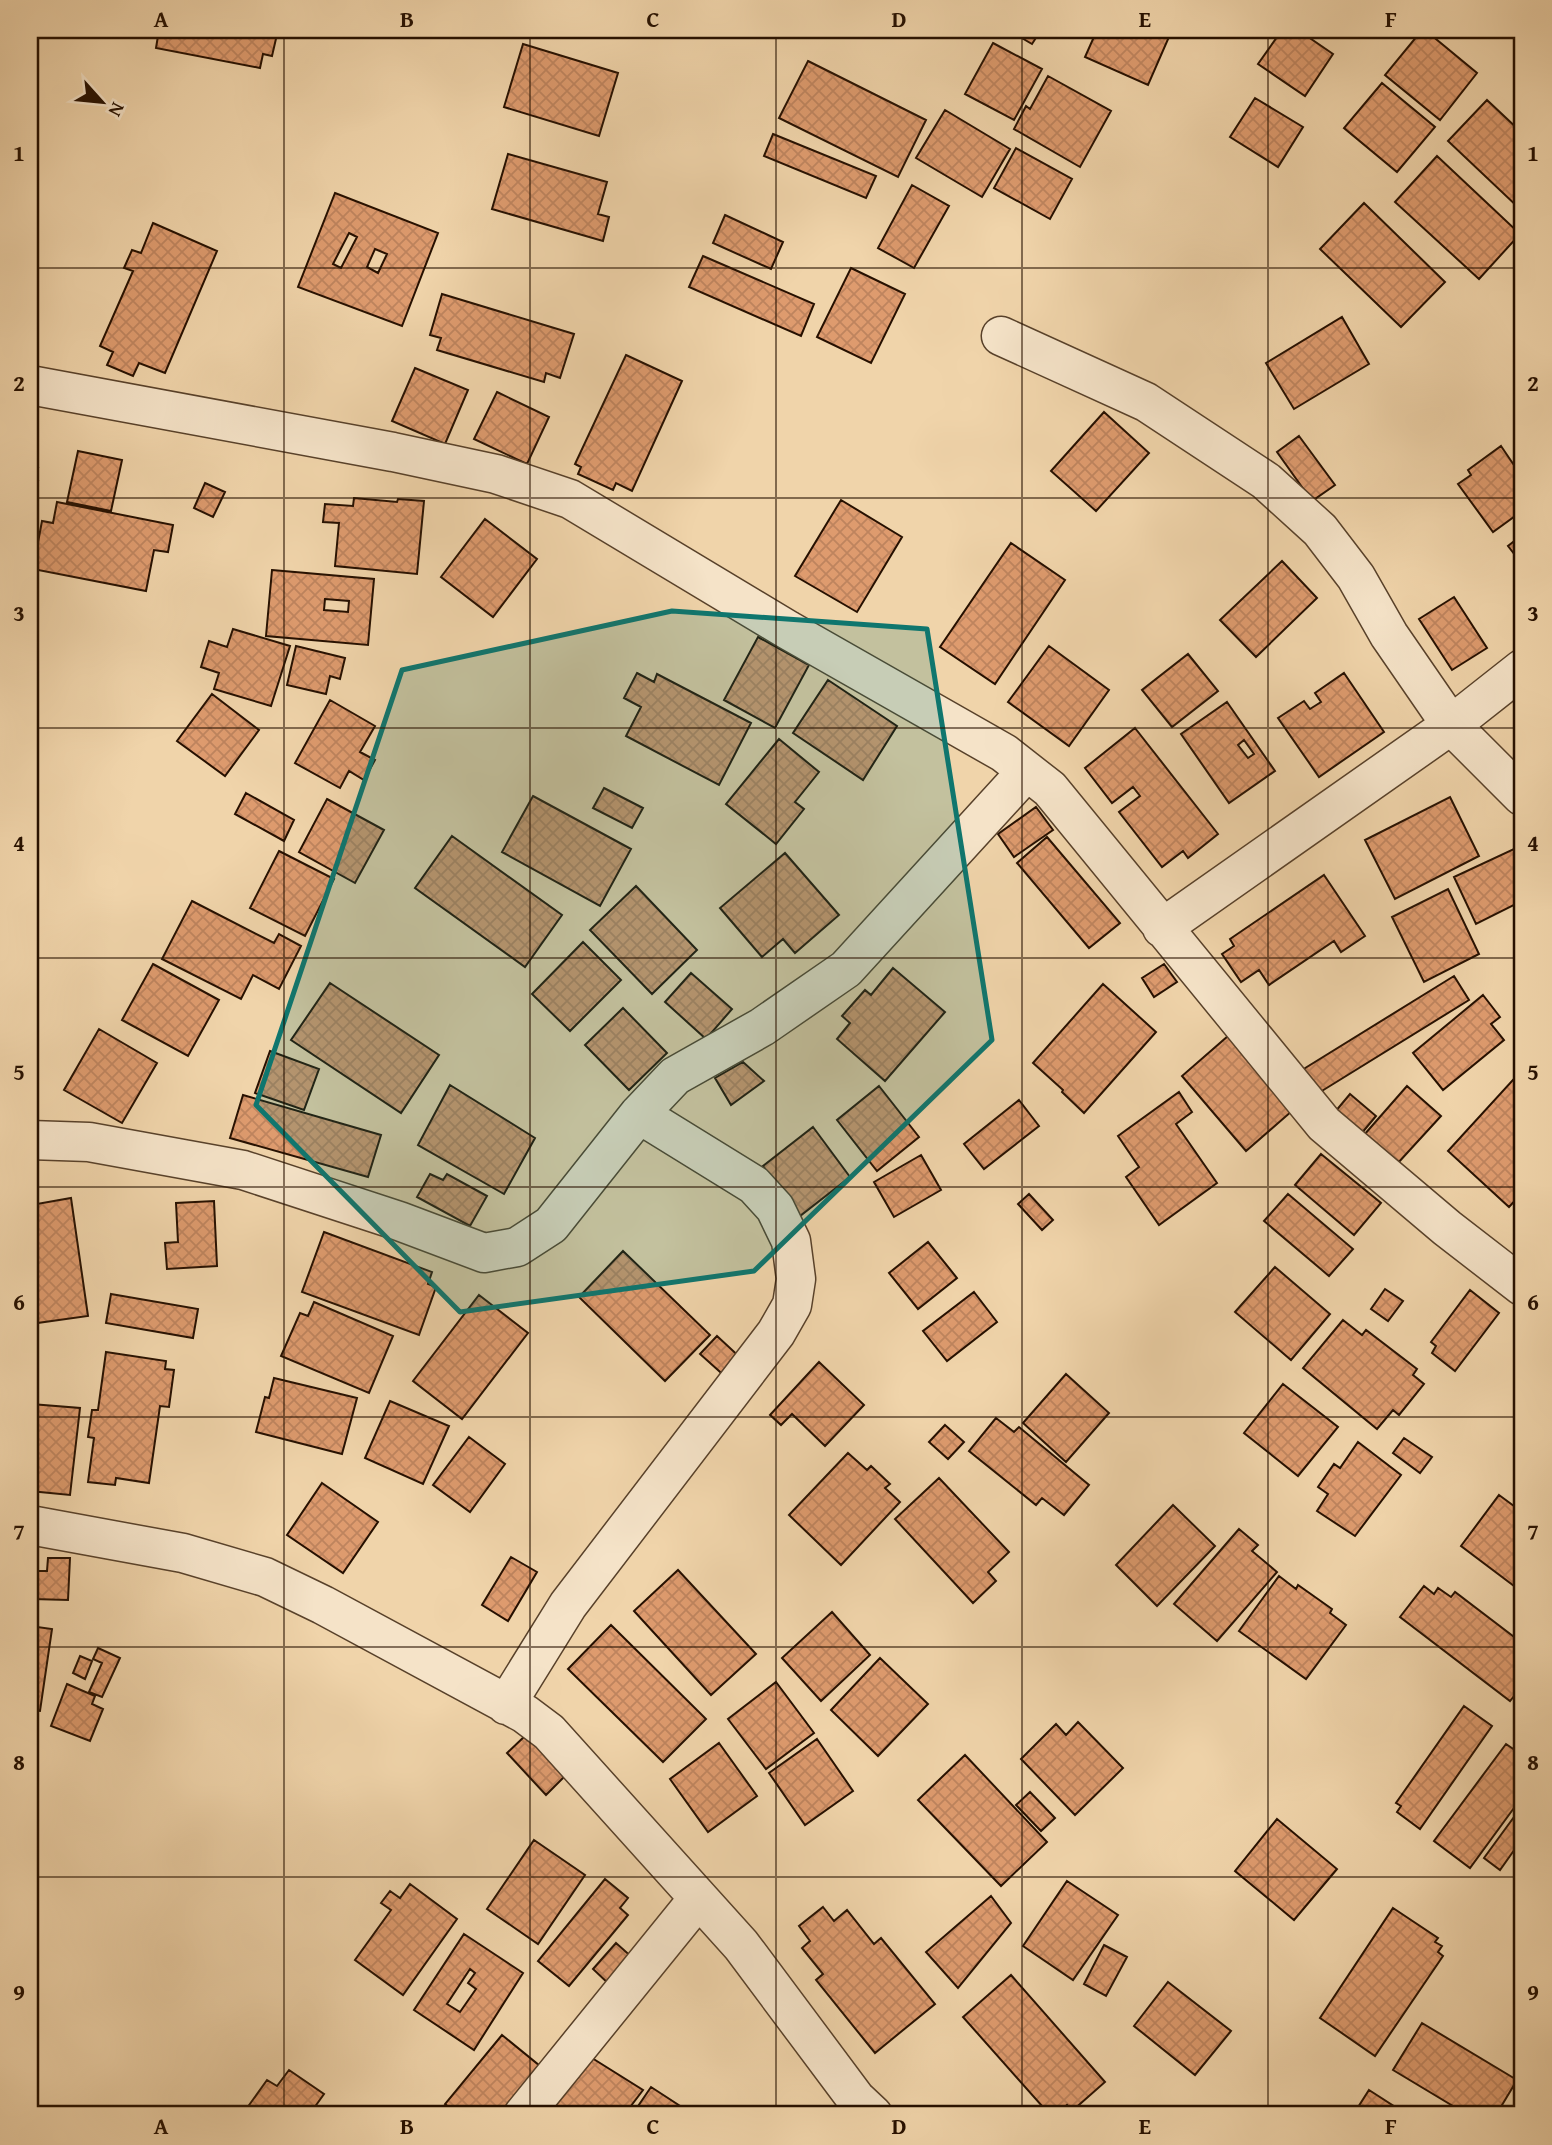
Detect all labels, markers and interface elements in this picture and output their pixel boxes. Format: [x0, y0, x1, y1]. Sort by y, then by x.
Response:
text: A [154, 2, 169, 35]
text: B [400, 2, 414, 35]
text: C [646, 2, 660, 35]
text: D [892, 2, 907, 35]
text: E [1139, 2, 1151, 35]
text: F [1385, 2, 1397, 35]
north arrow [66, 66, 136, 136]
text: N [102, 98, 133, 122]
text: 1 [13, 136, 25, 169]
text: 1 [1527, 136, 1539, 169]
text: 2 [13, 366, 25, 399]
text: 2 [1527, 366, 1539, 399]
text: 3 [13, 596, 25, 629]
text: 3 [1527, 596, 1539, 629]
text: 4 [13, 826, 25, 859]
text: 4 [1527, 826, 1539, 859]
text: 5 [13, 1055, 25, 1088]
text: 5 [1527, 1055, 1539, 1088]
text: 6 [13, 1285, 25, 1318]
text: 6 [1527, 1285, 1539, 1318]
text: 7 [13, 1515, 25, 1548]
text: 7 [1527, 1515, 1539, 1548]
text: 8 [13, 1745, 25, 1778]
text: 8 [1527, 1745, 1539, 1778]
text: 9 [13, 1975, 25, 2008]
text: 9 [1527, 1975, 1539, 2008]
text: A [154, 2109, 169, 2142]
text: B [400, 2109, 414, 2142]
text: C [646, 2109, 660, 2142]
text: D [892, 2109, 907, 2142]
text: E [1139, 2109, 1151, 2142]
text: F [1385, 2109, 1397, 2142]

